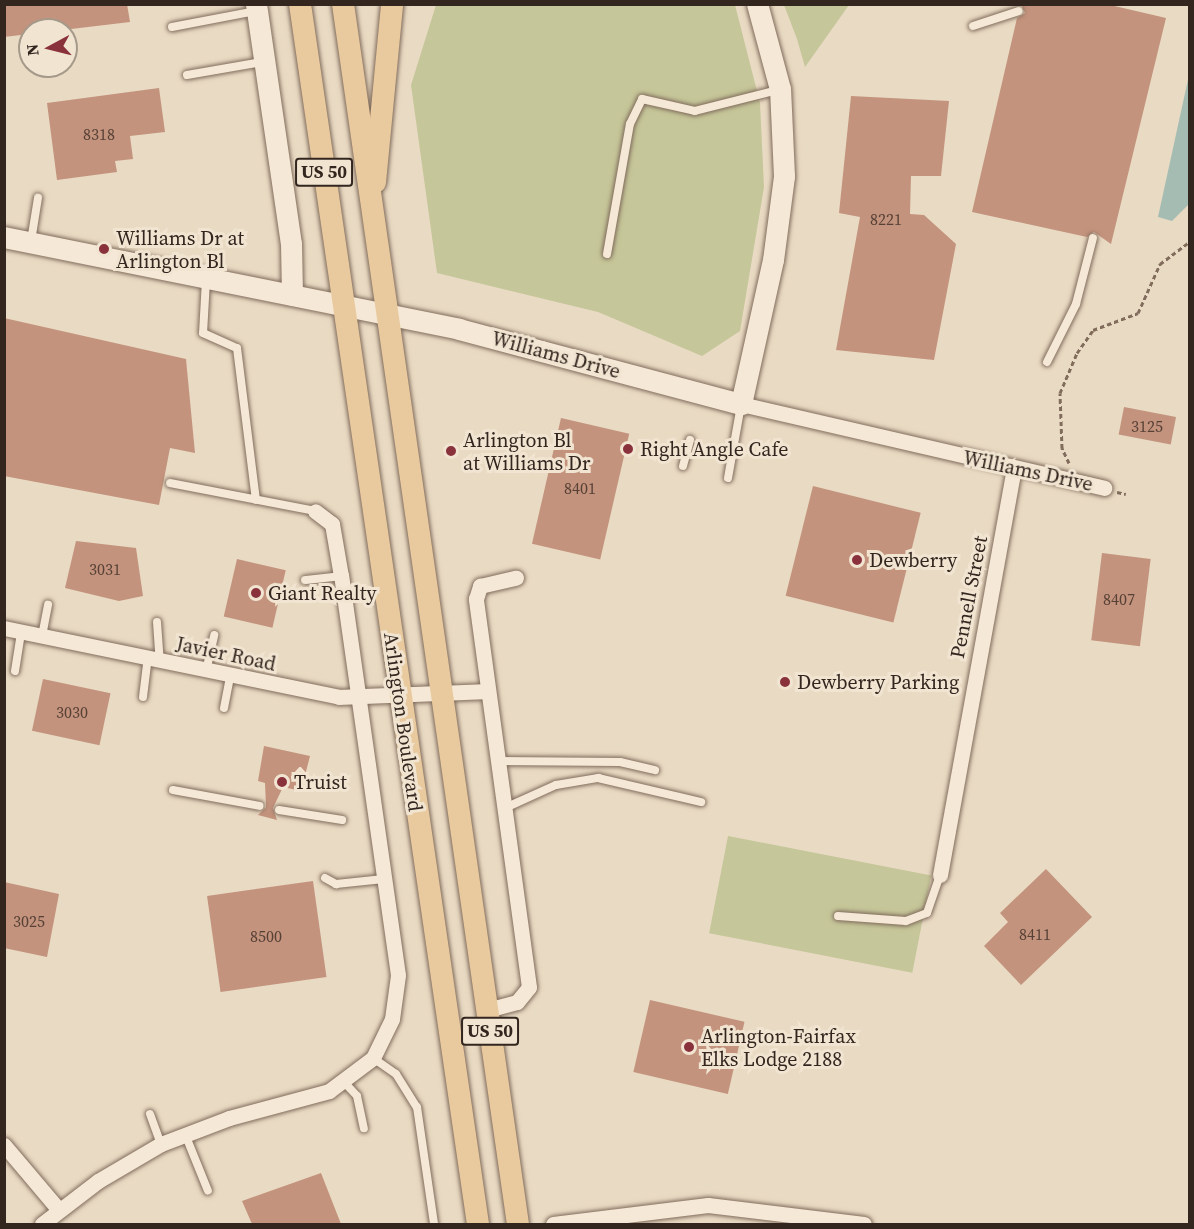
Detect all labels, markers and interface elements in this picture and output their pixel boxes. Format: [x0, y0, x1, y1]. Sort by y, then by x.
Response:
north arrow [18, 18, 78, 78]
text: N [20, 43, 44, 57]
house number: 8318 [83, 124, 115, 144]
road number: US 50 [294, 157, 354, 187]
house number: 8221 [870, 209, 902, 229]
place label: Williams Dr at Arlington Bl [116, 226, 244, 273]
marker: Williams Dr at Arlington Bl [97, 242, 111, 256]
street label: Williams Drive [489, 326, 623, 384]
house number: 3125 [1131, 416, 1163, 436]
place label: Arlington Bl at Williams Dr [463, 428, 591, 475]
place label: Right Angle Cafe [640, 437, 788, 461]
marker: Right Angle Cafe [621, 442, 635, 456]
marker: Arlington Bl at Williams Dr [444, 444, 458, 458]
street label: Williams Drive [961, 446, 1095, 496]
house number: 8401 [564, 478, 596, 498]
street label: Pennell Street [945, 534, 993, 660]
place label: Dewberry [869, 548, 957, 572]
marker: Dewberry [850, 553, 864, 567]
house number: 3031 [89, 559, 121, 579]
place label: Giant Realty [268, 581, 377, 605]
marker: Giant Realty [249, 586, 263, 600]
house number: 8407 [1103, 589, 1135, 609]
street label: Arlington Boulevard [379, 631, 427, 813]
street label: Javier Road [174, 632, 278, 676]
place label: Dewberry Parking [797, 670, 959, 694]
marker: Dewberry Parking [778, 675, 792, 689]
house number: 3030 [56, 702, 88, 722]
place label: Truist [294, 770, 347, 794]
marker: Truist [275, 775, 289, 789]
house number: 3025 [13, 911, 45, 931]
house number: 8411 [1019, 924, 1051, 944]
house number: 8500 [250, 926, 282, 946]
road number: US 50 [460, 1016, 520, 1046]
place label: Arlington-Fairfax Elks Lodge 2188 [701, 1024, 856, 1071]
marker: Arlington-Fairfax Elks Lodge 2188 [682, 1040, 696, 1054]

